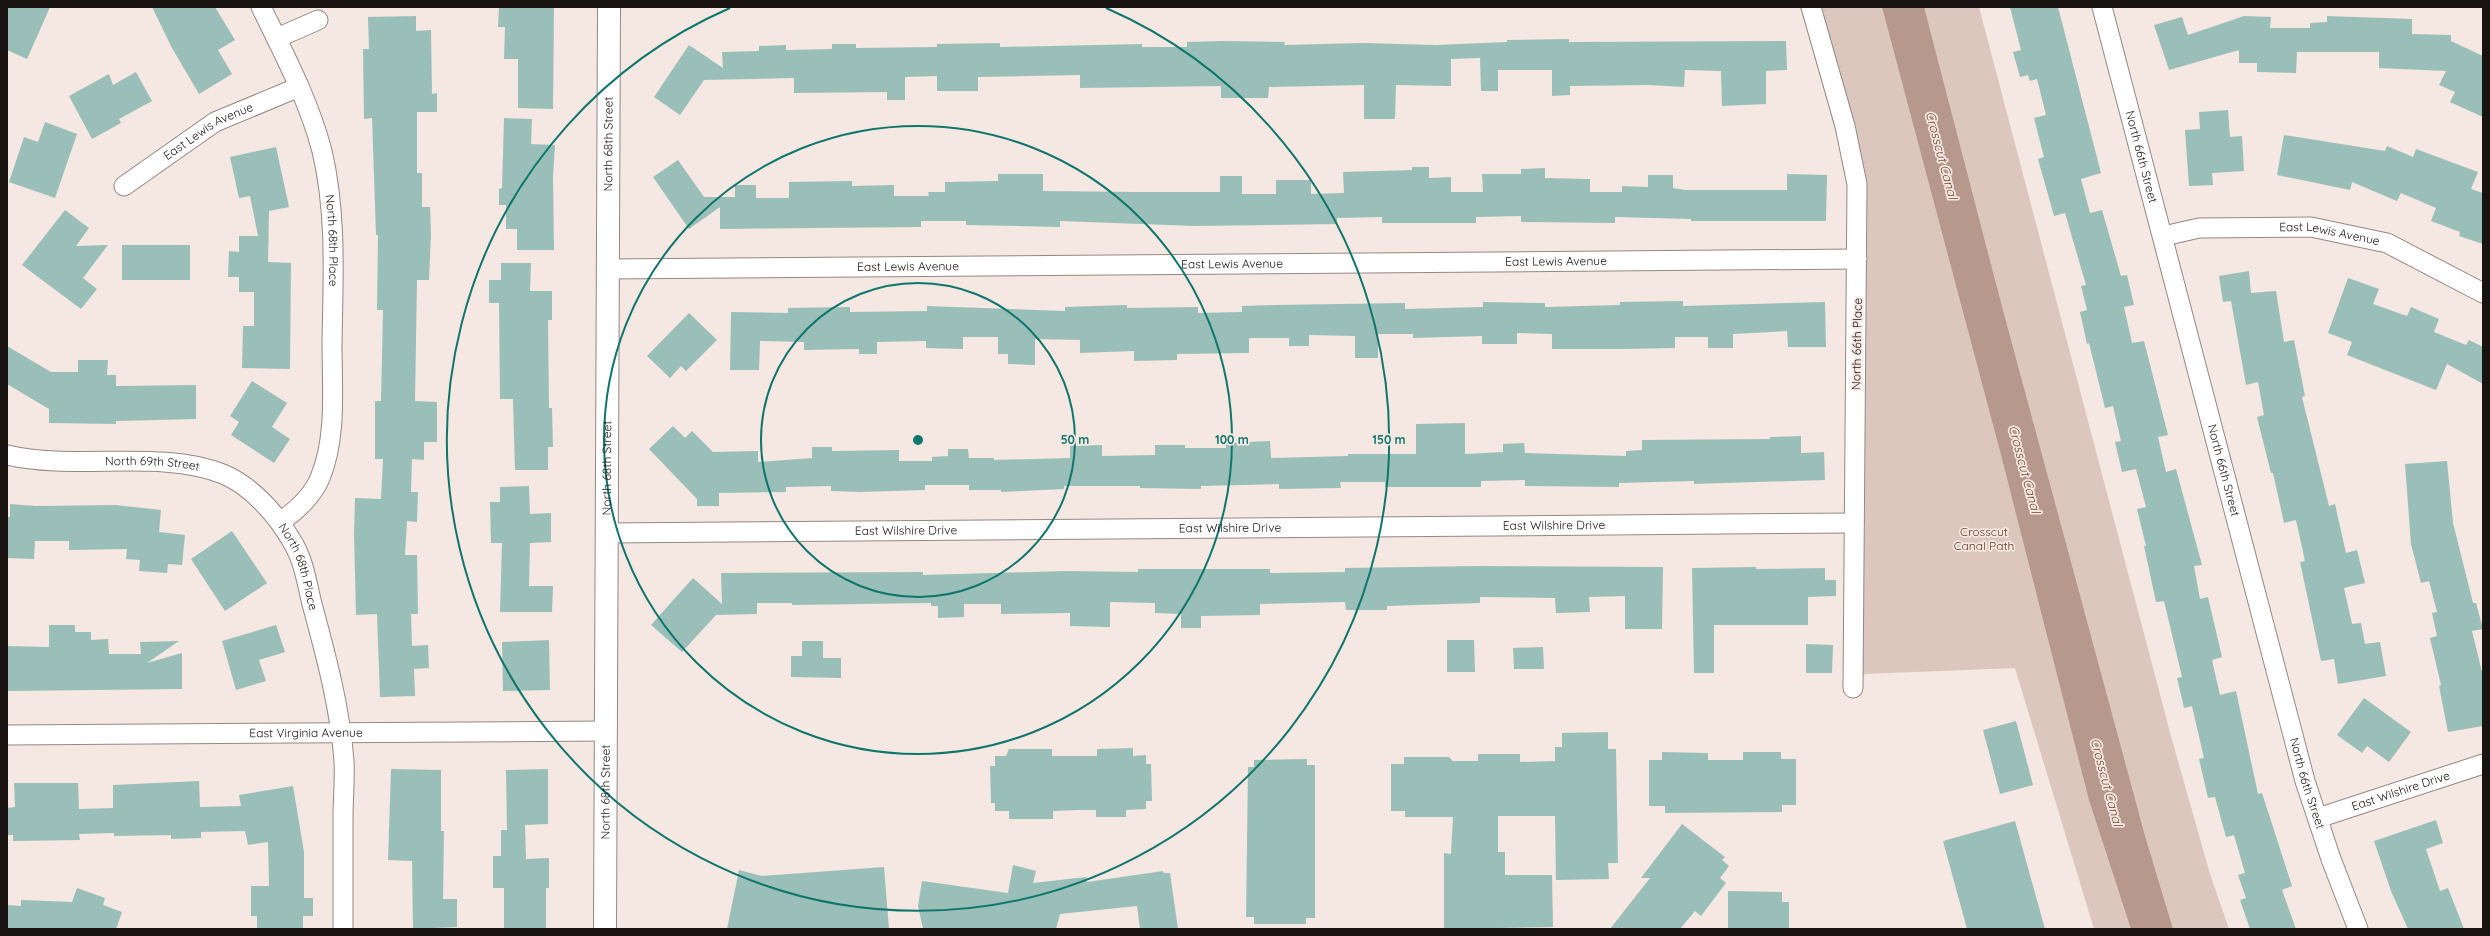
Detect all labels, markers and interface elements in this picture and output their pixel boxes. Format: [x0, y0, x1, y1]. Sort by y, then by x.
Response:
street label: North 68th Street [600, 97, 616, 191]
street label: East Lewis Avenue [160, 99, 255, 163]
water label: Crosscut Canal [1923, 109, 1962, 203]
street label: North 66th Street [2123, 109, 2161, 205]
street label: North 68th Place [323, 194, 341, 287]
street label: East Lewis Avenue [2279, 219, 2381, 248]
street label: East Lewis Avenue [1505, 253, 1607, 269]
street label: East Lewis Avenue [1181, 256, 1283, 271]
street label: East Lewis Avenue [857, 258, 959, 274]
street label: North 66th Place [1848, 298, 1865, 390]
street label: North 68th Street [599, 421, 614, 515]
street label: North 66th Street [2205, 422, 2243, 518]
water label: Crosscut Canal [2006, 423, 2045, 517]
text: 50 m [1061, 432, 1089, 447]
text: 100 m [1215, 432, 1249, 447]
text: 150 m [1372, 432, 1406, 447]
centre of rings [911, 433, 925, 447]
street label: North 69th Street [105, 453, 201, 474]
street label: East Wilshire Drive [1503, 517, 1605, 533]
street label: North 68th Place [276, 520, 321, 612]
street label: East Wilshire Drive [1179, 520, 1281, 535]
street label: East Wilshire Drive [855, 522, 957, 538]
park label: Crosscut Canal Path [1954, 524, 2014, 553]
street label: East Virginia Avenue [249, 725, 363, 740]
water label: Crosscut Canal [2088, 736, 2127, 830]
street label: North 66th Street [2287, 736, 2328, 831]
street label: North 68th Street [597, 745, 613, 839]
street label: East Wilshire Drive [2350, 767, 2452, 814]

